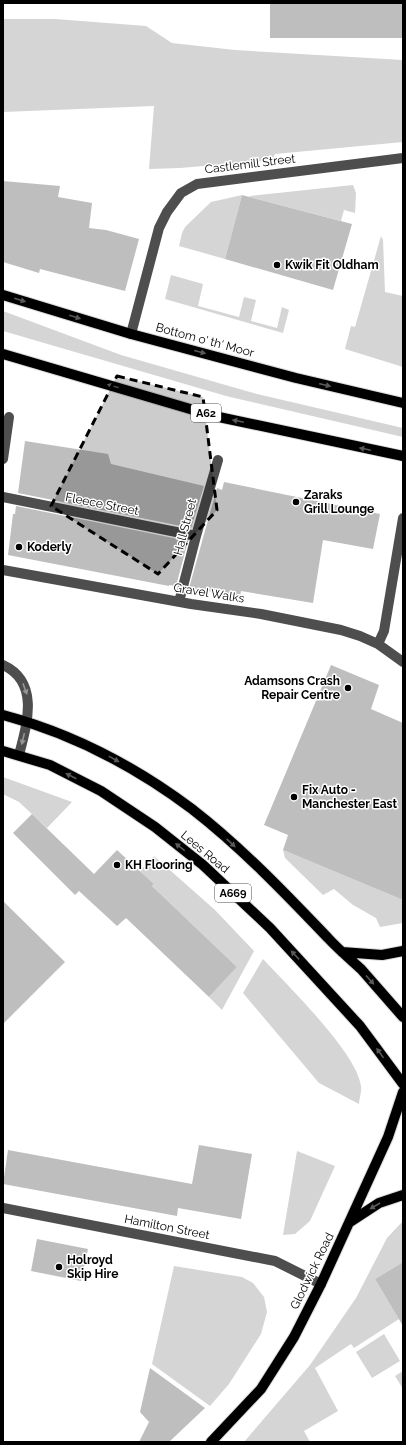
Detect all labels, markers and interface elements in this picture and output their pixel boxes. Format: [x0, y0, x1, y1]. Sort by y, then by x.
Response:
street label: Castlemill Street [204, 152, 296, 176]
place label: Kwik Fit Oldham [285, 258, 379, 272]
marker: Kwik Fit Oldham [272, 260, 282, 270]
one-way arrow [14, 297, 26, 303]
one-way arrow [69, 314, 81, 320]
street label: Bottom o' th' Moor [154, 320, 256, 360]
one-way arrow [193, 350, 206, 356]
one-way arrow [319, 382, 332, 388]
one-way arrow [106, 383, 118, 389]
road number: A62 [191, 404, 221, 422]
one-way arrow [232, 417, 244, 423]
one-way arrow [359, 445, 371, 451]
place label: Zaraks Grill Lounge [304, 488, 374, 516]
street label: Fleece Street [64, 490, 140, 518]
street label: Hall Street [171, 497, 199, 557]
marker: Zaraks Grill Lounge [291, 497, 301, 507]
place label: Koderly [27, 540, 72, 554]
marker: Koderly [14, 542, 24, 552]
street label: Gravel Walks [172, 580, 246, 606]
place label: Adamsons Crash Repair Centre [244, 674, 340, 702]
one-way arrow [22, 683, 28, 695]
marker: Adamsons Crash Repair Centre [343, 683, 353, 693]
one-way arrow [20, 732, 26, 745]
one-way arrow [108, 756, 120, 763]
one-way arrow [65, 773, 77, 779]
place label: Fix Auto - Manchester East [302, 783, 398, 811]
marker: Fix Auto - Manchester East [289, 792, 299, 802]
street label: Lees Road [178, 828, 232, 876]
one-way arrow [226, 838, 236, 847]
one-way arrow [174, 842, 185, 851]
place label: KH Flooring [125, 858, 193, 872]
marker: KH Flooring [112, 860, 122, 870]
road number: A669 [215, 884, 251, 902]
one-way arrow [291, 950, 300, 959]
one-way arrow [365, 974, 374, 985]
one-way arrow [376, 1047, 384, 1058]
one-way arrow [369, 1203, 381, 1210]
street label: Hamilton Street [123, 1212, 211, 1242]
street label: Glodwick Road [287, 1230, 337, 1312]
place label: Holroyd Skip Hire [67, 1253, 118, 1281]
marker: Holroyd Skip Hire [54, 1262, 64, 1272]

